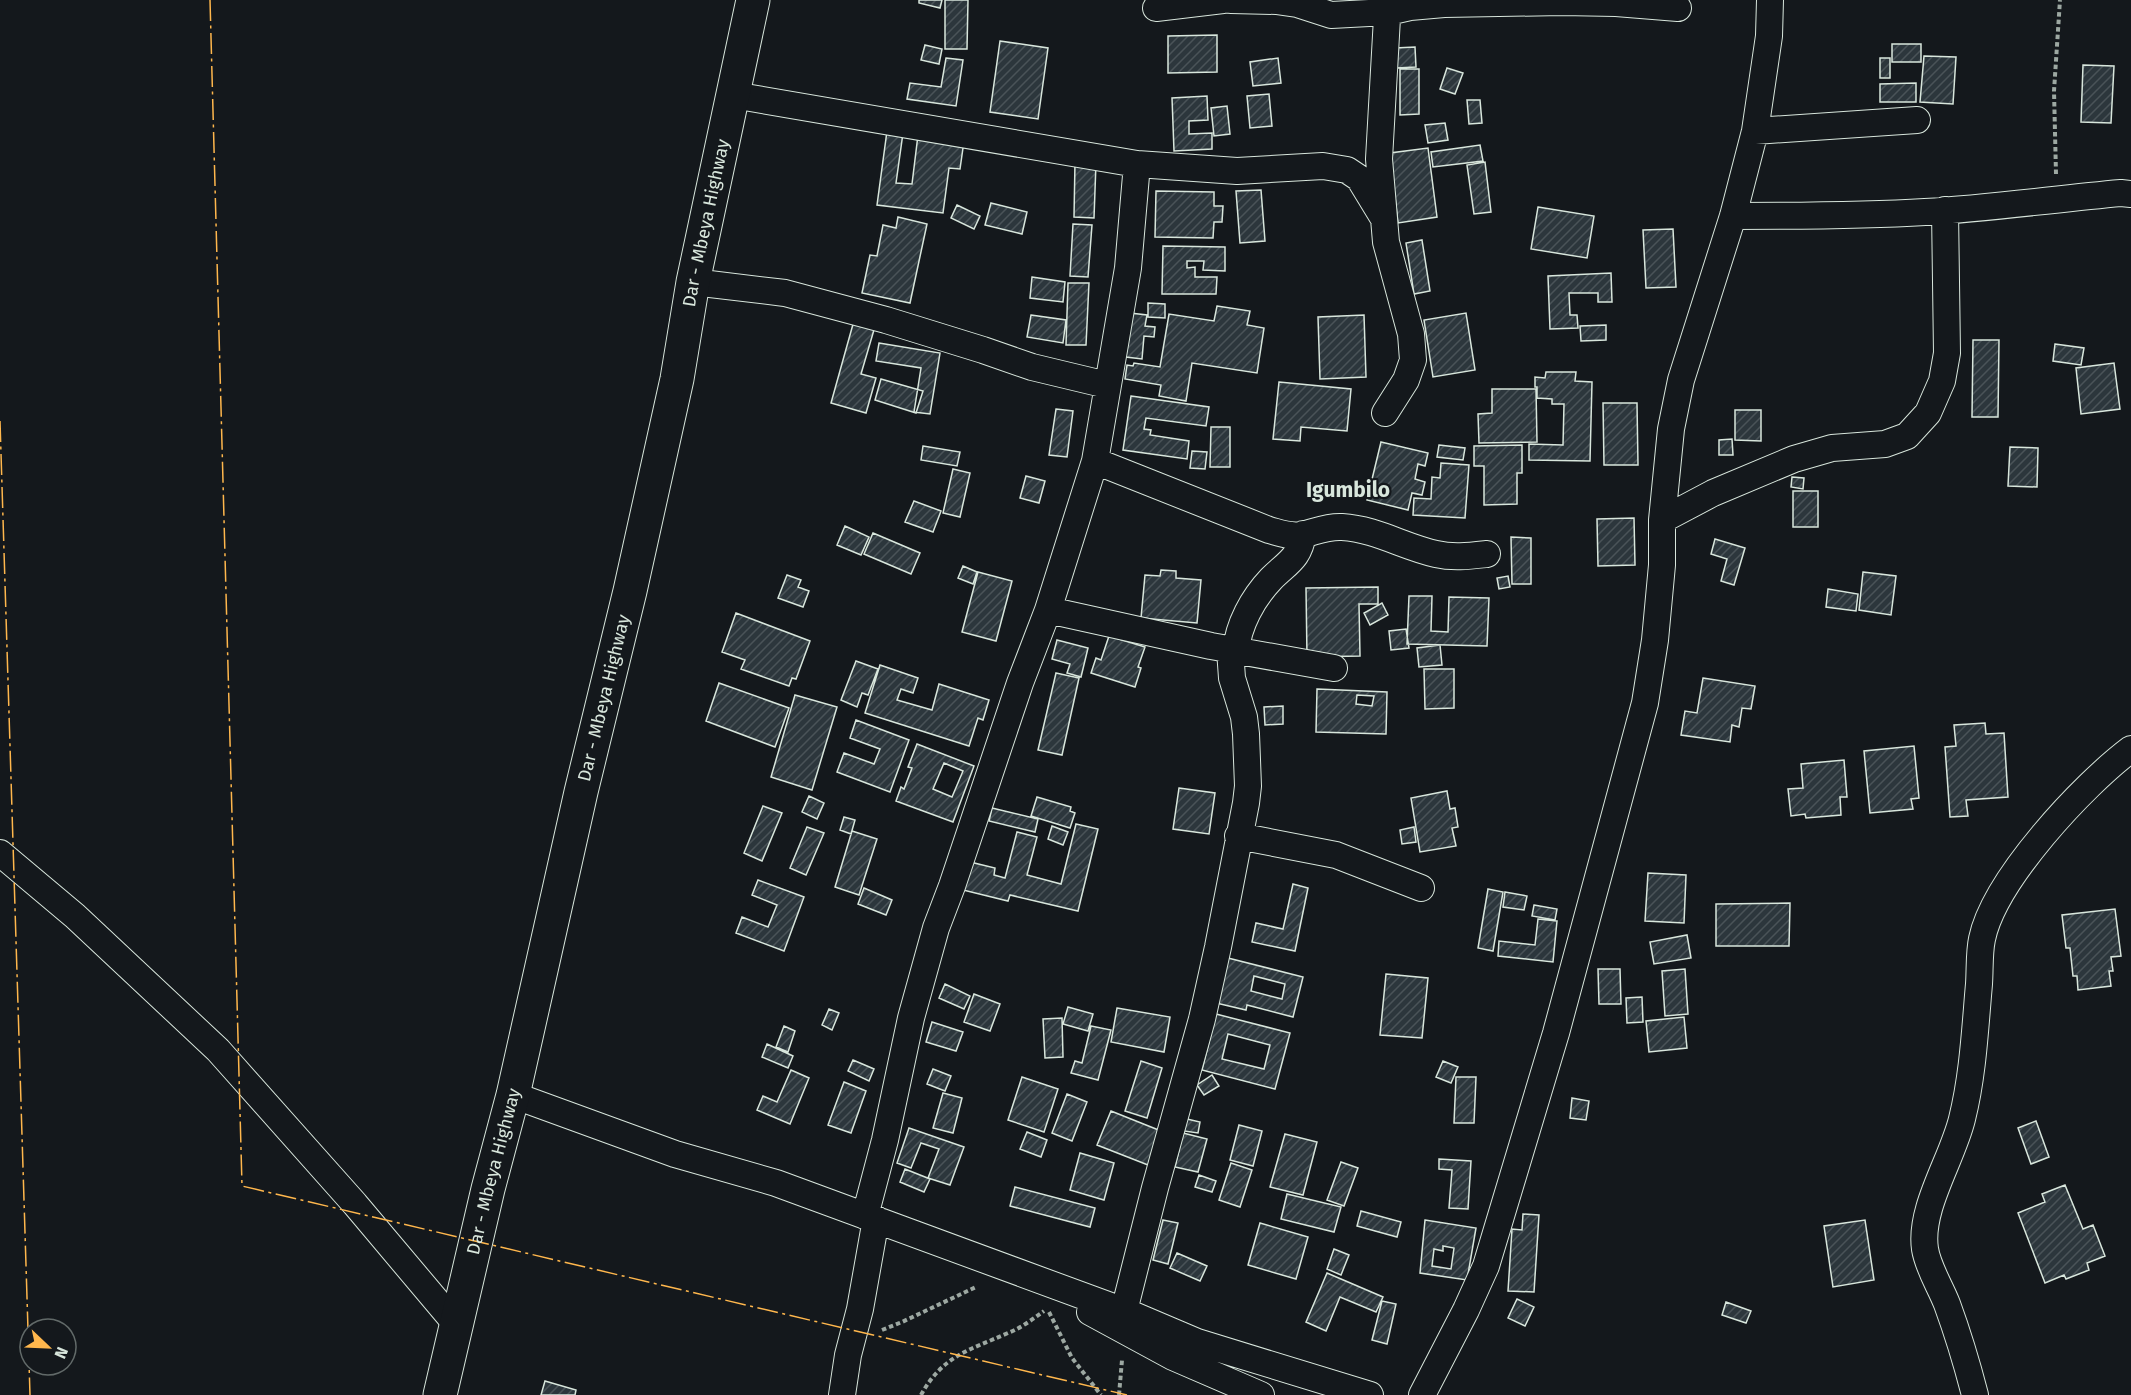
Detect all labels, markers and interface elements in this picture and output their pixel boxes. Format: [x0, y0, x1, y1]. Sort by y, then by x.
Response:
street label: Dar - Mbeya Highway [678, 137, 734, 309]
district label: Igumbilo [1306, 477, 1390, 503]
street label: Dar - Mbeya Highway [573, 612, 635, 784]
street label: Dar - Mbeya Highway [462, 1086, 525, 1257]
north arrow [18, 1317, 78, 1377]
text: N [51, 1344, 72, 1361]

